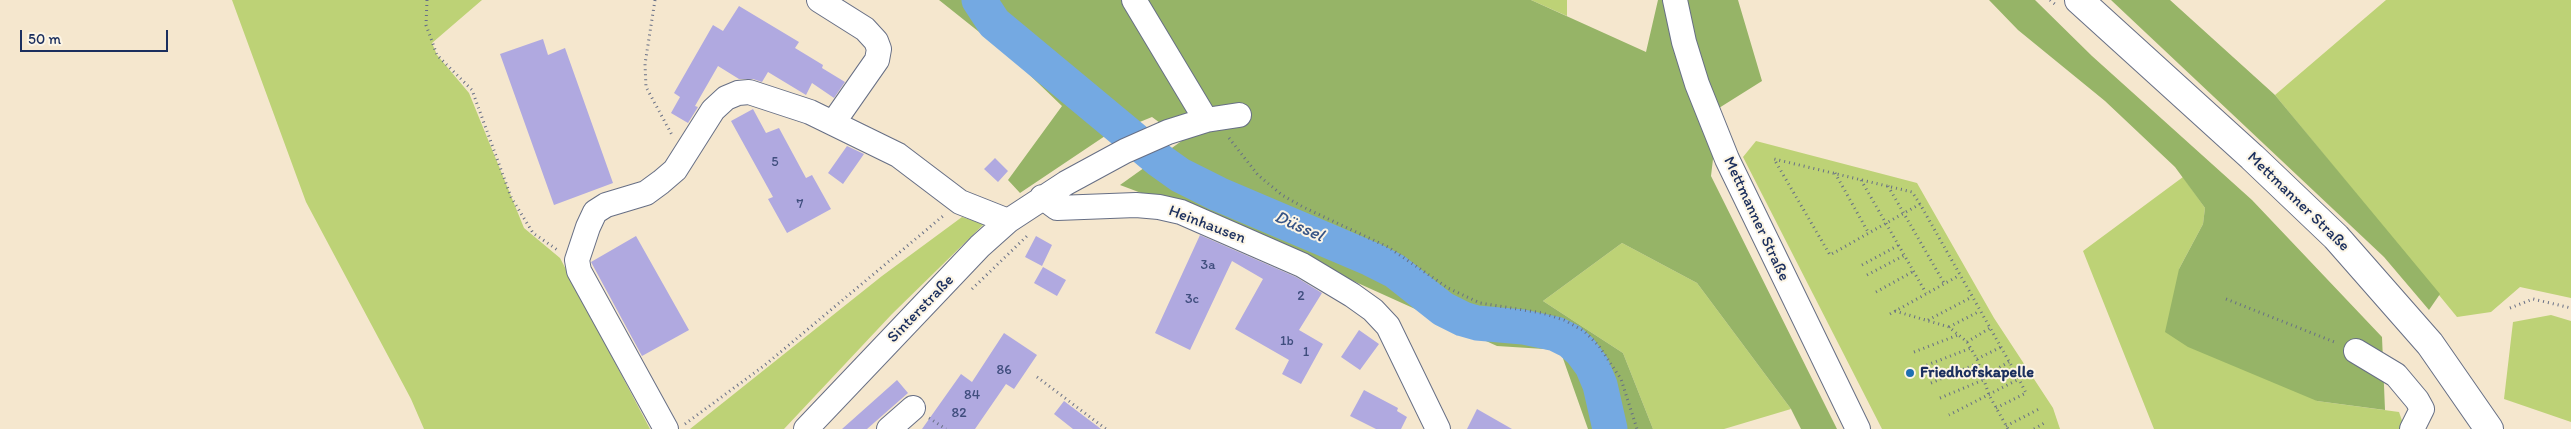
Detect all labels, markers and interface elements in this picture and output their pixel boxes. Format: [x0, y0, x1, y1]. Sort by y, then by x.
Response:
scale bar [22, 20, 170, 52]
text: 50 m [28, 30, 61, 48]
street label: Mettmanner Straße [2243, 148, 2353, 256]
house number: 5 [771, 154, 779, 170]
street label: Mettmanner Straße [1719, 154, 1793, 284]
house number: 7 [797, 196, 803, 212]
street label: Heinhausen [1166, 202, 1248, 248]
water label: Düssel [1271, 207, 1327, 247]
house number: 3a [1201, 257, 1215, 273]
street label: Sinterstraße [884, 271, 958, 347]
house number: 2 [1297, 288, 1305, 304]
house number: 3c [1185, 291, 1199, 307]
house number: 1b [1280, 333, 1294, 349]
house number: 1 [1303, 344, 1309, 360]
house number: 86 [996, 362, 1012, 378]
place label: Friedhofskapelle [1920, 363, 2034, 383]
marker: Friedhofskapelle [1904, 367, 1916, 379]
house number: 84 [964, 387, 980, 403]
house number: 82 [951, 405, 967, 421]

